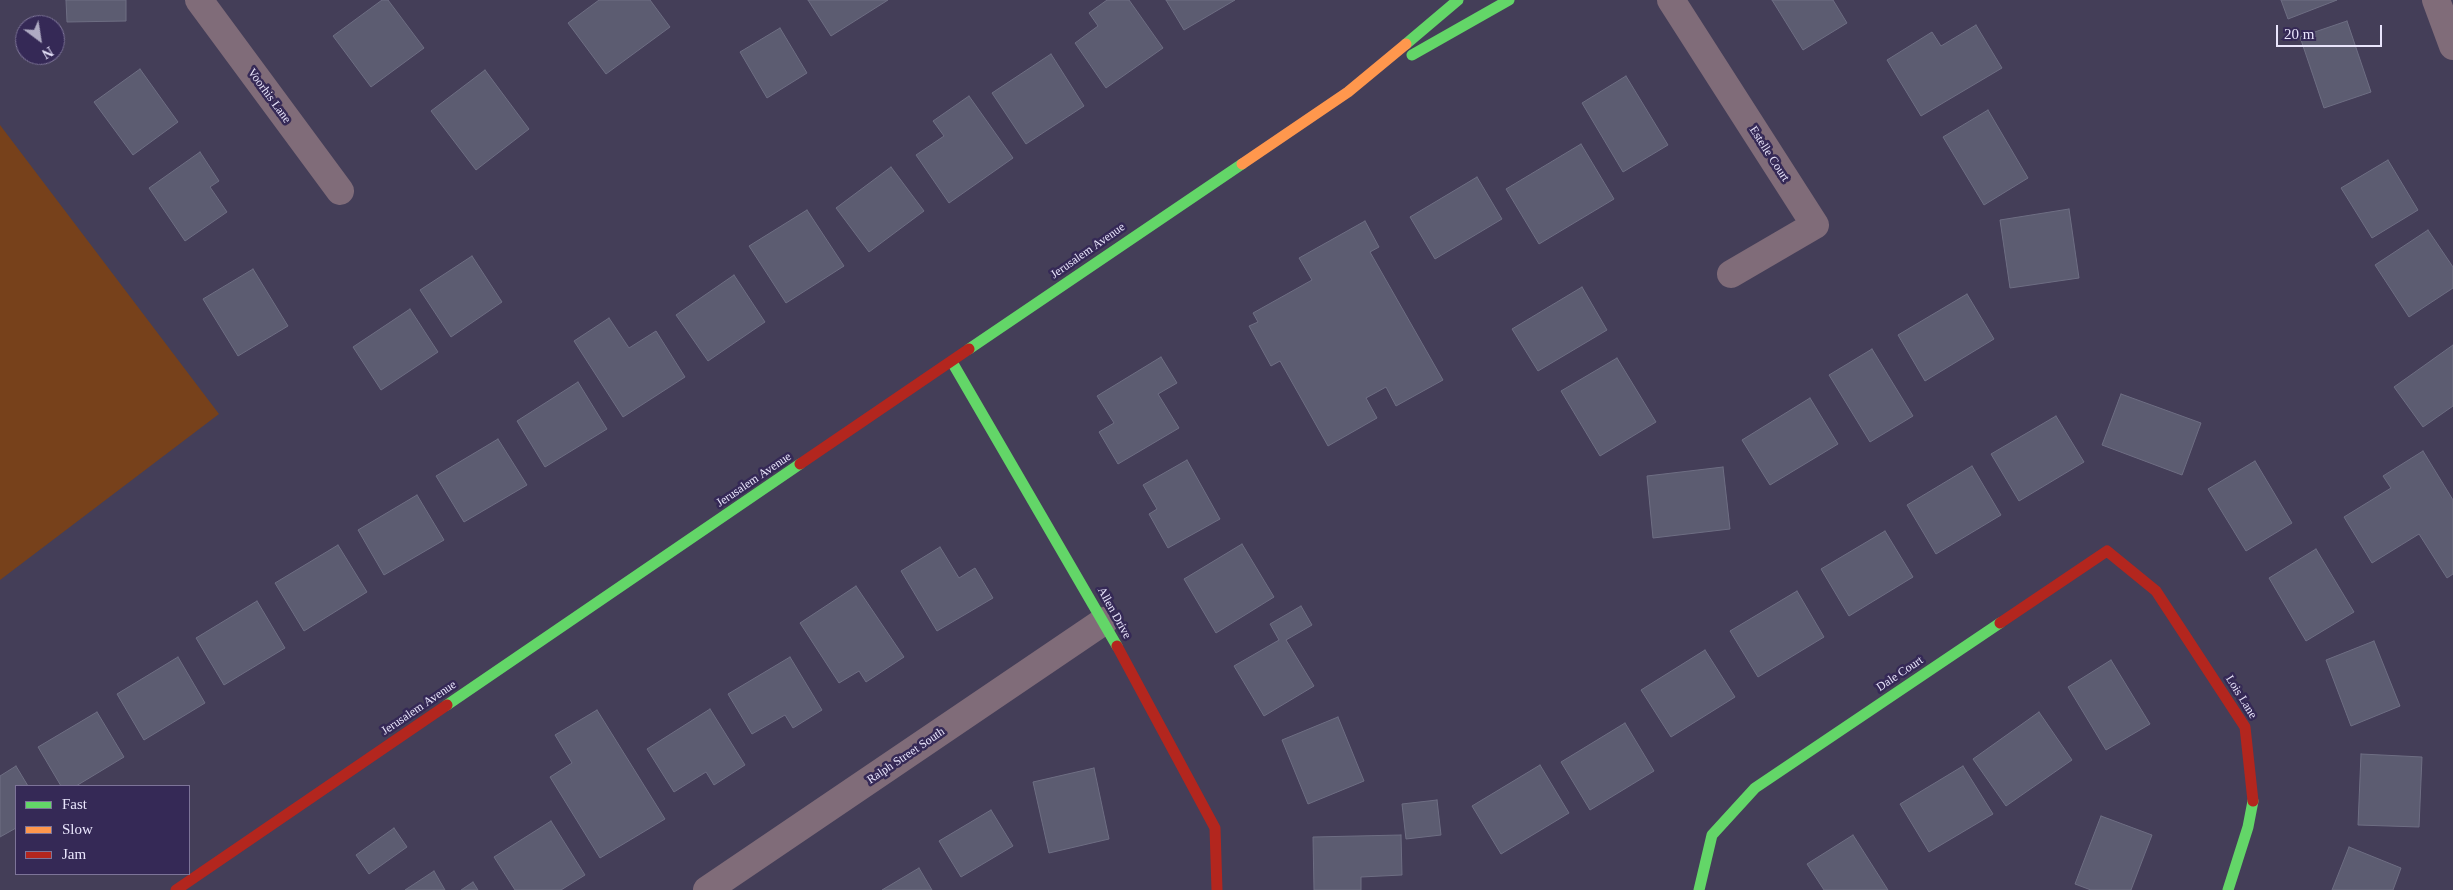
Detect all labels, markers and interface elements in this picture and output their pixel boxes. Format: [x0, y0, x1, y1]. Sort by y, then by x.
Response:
north arrow [15, 15, 65, 65]
scale bar [2278, 15, 2384, 47]
text: 20 m [2284, 26, 2314, 42]
text: N [39, 43, 56, 61]
street label: Voorhis Lane [244, 66, 294, 126]
street label: Estelle Court [1746, 124, 1792, 184]
street label: Jerusalem Avenue [1048, 220, 1128, 282]
street label: Jerusalem Avenue [714, 450, 794, 510]
street label: Allen Drive [1094, 585, 1134, 641]
street label: Dale Court [1874, 653, 1926, 695]
street label: Lois Lane [2222, 673, 2260, 721]
street label: Jerusalem Avenue [379, 678, 459, 738]
street label: Ralph Street South [864, 725, 948, 787]
legend [15, 785, 190, 875]
text: Fast [62, 796, 87, 812]
text: Slow [62, 821, 93, 837]
text: Jam [62, 846, 86, 862]

